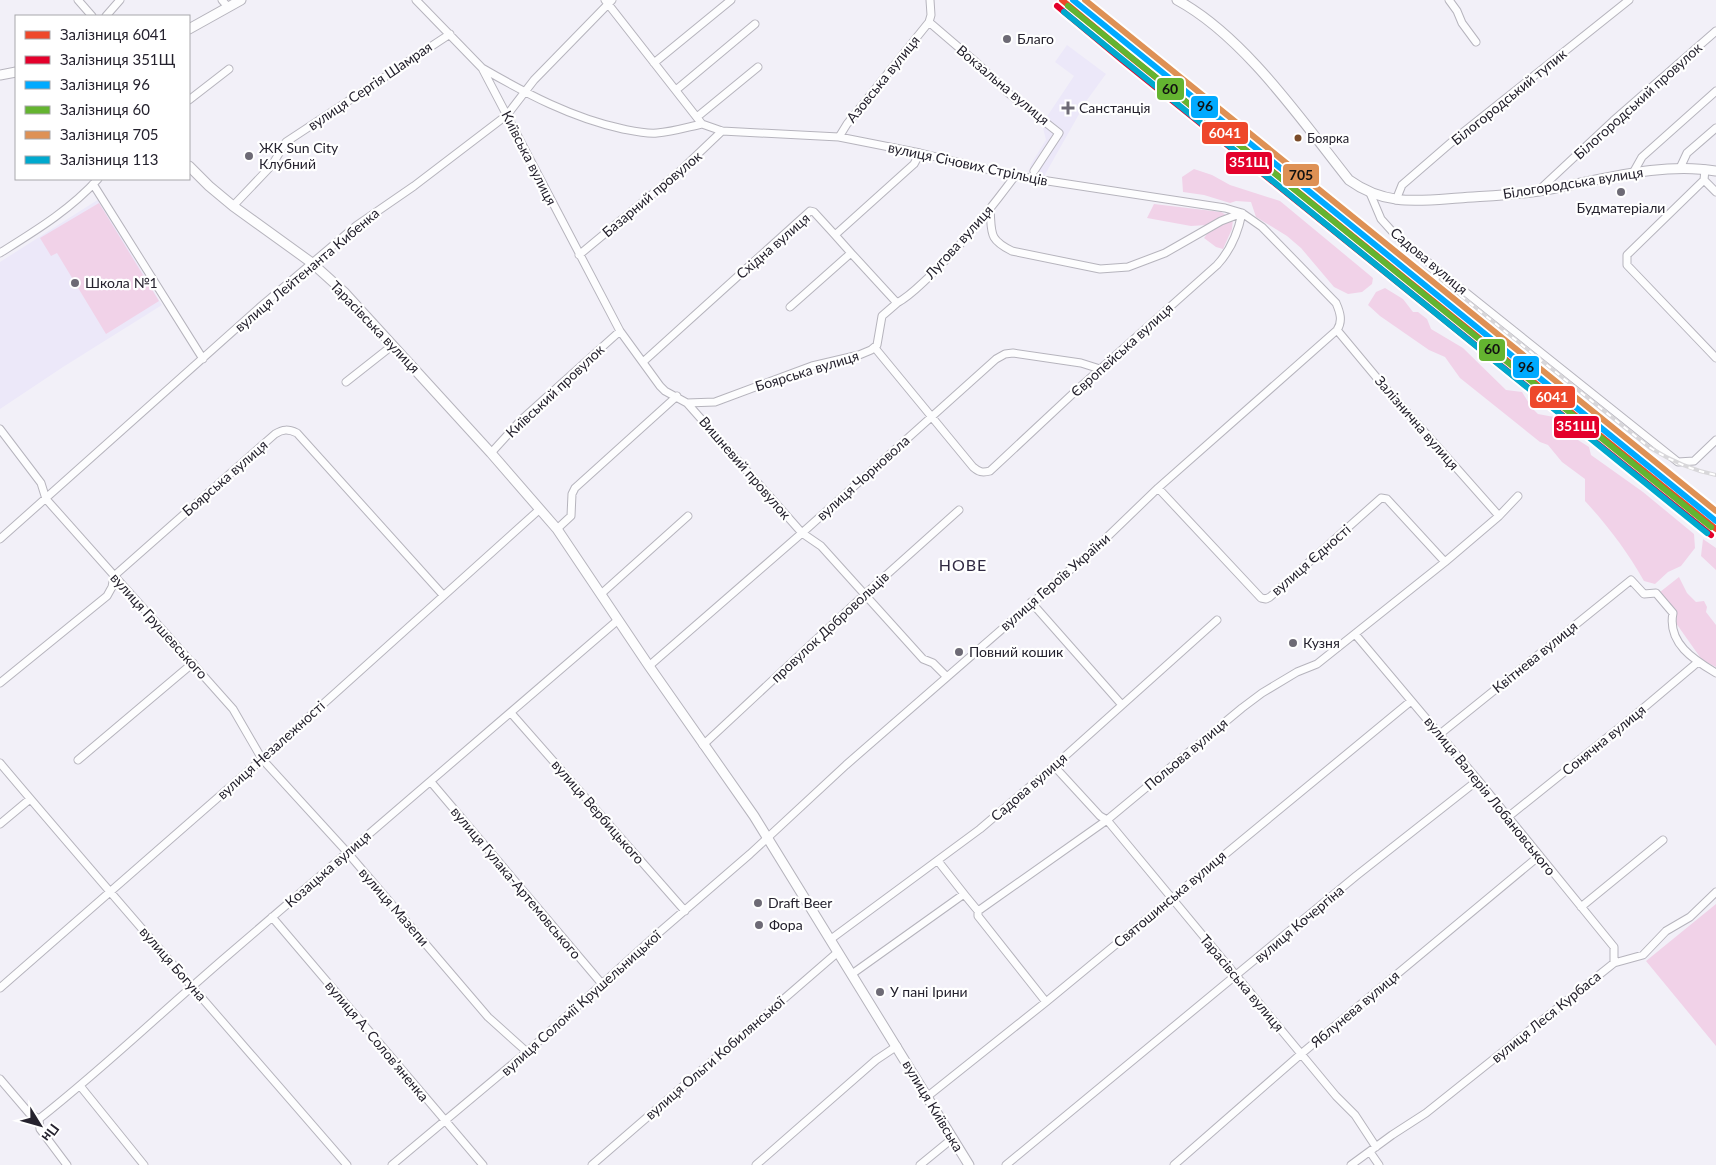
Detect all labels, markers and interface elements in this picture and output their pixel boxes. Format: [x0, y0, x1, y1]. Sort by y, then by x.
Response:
legend [15, 15, 190, 180]
text: Залізниця 6041 [60, 25, 167, 43]
place label: Благо [1017, 30, 1054, 47]
street label: Азовська вулиця [842, 32, 923, 126]
marker: Благо [1001, 33, 1013, 45]
street label: вулиця Сергія Шамрая [304, 38, 435, 133]
street label: Білогородський провулок [1570, 38, 1706, 163]
street label: Вокзальна вулиця [954, 41, 1053, 128]
street label: Білогородський тупик [1448, 44, 1570, 148]
text: Залізниця 351Щ [60, 50, 176, 68]
text: Залізниця 96 [60, 75, 150, 93]
line badge: 60 [1156, 77, 1185, 101]
text: 60 [1162, 80, 1178, 97]
line badge: 96 [1190, 95, 1219, 119]
text: 96 [1197, 97, 1213, 114]
place label: Санстанція [1079, 99, 1150, 116]
text: Залізниця 60 [60, 100, 150, 118]
marker: Санстанція [1061, 101, 1075, 115]
street label: Київська вулиця [498, 108, 561, 208]
line badge: 6041 [1201, 121, 1249, 145]
text: 6041 [1209, 124, 1241, 141]
text: Залізниця 705 [60, 125, 159, 143]
place label: Боярка [1307, 130, 1349, 146]
marker: Боярка [1293, 133, 1303, 143]
street label: вулиця Січових Стрільців [887, 138, 1050, 189]
place label: ЖК Sun City Клубний [259, 139, 339, 172]
street label: Базарний провулок [598, 147, 705, 240]
text: Залізниця 113 [60, 150, 159, 168]
marker: ЖК Sun City Клубний [243, 150, 255, 162]
line badge: 351Щ [1225, 151, 1273, 175]
text: 351Щ [1229, 153, 1269, 170]
line badge: 705 [1282, 163, 1320, 187]
street label: Білогородська вулиця [1502, 163, 1644, 202]
text: 705 [1289, 166, 1313, 183]
marker: Будматеріали [1615, 186, 1627, 198]
place label: Будматеріали [1577, 199, 1665, 216]
street label: Лугова вулиця [921, 201, 996, 283]
street label: вулиця Лейтенанта Кибенка [231, 204, 382, 335]
street label: Східна вулиця [732, 209, 813, 282]
street label: Садова вулиця [1387, 223, 1471, 298]
place label: Школа №1 [85, 274, 158, 291]
marker: Школа №1 [69, 277, 81, 289]
street label: Тарасівська вулиця [327, 277, 424, 376]
street label: Європейська вулиця [1067, 299, 1176, 400]
line badge: 60 [1478, 338, 1506, 362]
street label: Київський провулок [502, 340, 608, 441]
text: 60 [1484, 340, 1500, 357]
street label: Боярська вулиця [753, 347, 861, 394]
line badge: 96 [1512, 355, 1540, 379]
text: 96 [1518, 358, 1534, 375]
street label: Залізнична вулиця [1372, 372, 1463, 473]
line badge: 6041 [1529, 385, 1576, 409]
text: 6041 [1536, 388, 1568, 405]
street label: Вишневий провулок [696, 413, 795, 523]
line badge: 351Щ [1553, 415, 1600, 439]
text: 351Щ [1556, 417, 1596, 434]
street label: вулиця Чорновола [813, 431, 913, 524]
street label: Боярська вулиця [179, 436, 271, 519]
street label: вулиця Єдності [1268, 521, 1354, 599]
street label: вулиця Героїв України [996, 529, 1113, 634]
district label: НОВЕ [939, 555, 987, 574]
street label: провулок Добровольців [767, 568, 892, 686]
street label: вулиця Грушевського [107, 569, 212, 682]
street label: Квітнева вулиця [1489, 617, 1581, 696]
place label: Кузня [1303, 634, 1340, 651]
marker: Кузня [1287, 637, 1299, 649]
place label: Повний кошик [969, 643, 1064, 660]
marker: Повний кошик [953, 646, 965, 658]
street label: вулиця Незалежності [213, 697, 328, 802]
street label: Сонячна вулиця [1559, 701, 1649, 778]
street label: вулиця Валерія Лобановського [1421, 713, 1560, 878]
street label: Польова вулиця [1141, 714, 1231, 793]
street label: Садова вулиця [987, 749, 1070, 824]
street label: вулиця Вербицького [549, 756, 648, 867]
street label: вулиця Гулака-Артемовського [448, 803, 585, 962]
street label: Козацька вулиця [281, 827, 374, 910]
street label: Святошинська вулиця [1110, 847, 1229, 951]
street label: вулиця Мазепи [356, 864, 433, 949]
street label: вулиця Кочергіна [1250, 881, 1347, 966]
place label: Draft Beer [768, 894, 832, 911]
marker: Draft Beer [752, 897, 764, 909]
place label: Фора [769, 916, 803, 933]
marker: Фора [753, 919, 765, 931]
street label: вулиця Богуна [136, 923, 210, 1004]
street label: вулиця Соломії Крушельницької [497, 926, 665, 1079]
street label: Тарасівська вулиця [1197, 931, 1288, 1035]
street label: Яблунева вулиця [1306, 967, 1402, 1051]
street label: вулиця Леся Курбаса [1488, 967, 1604, 1066]
street label: вулиця А. Соловʼяненка [322, 977, 433, 1104]
place label: У пані Ірини [890, 983, 968, 1000]
marker: У пані Ірини [874, 986, 886, 998]
street label: вулиця Ольги Кобилянської [642, 992, 788, 1123]
street label: вулиця Київська [899, 1057, 967, 1155]
north arrow [15, 1100, 65, 1150]
text: Пн [38, 1121, 63, 1146]

